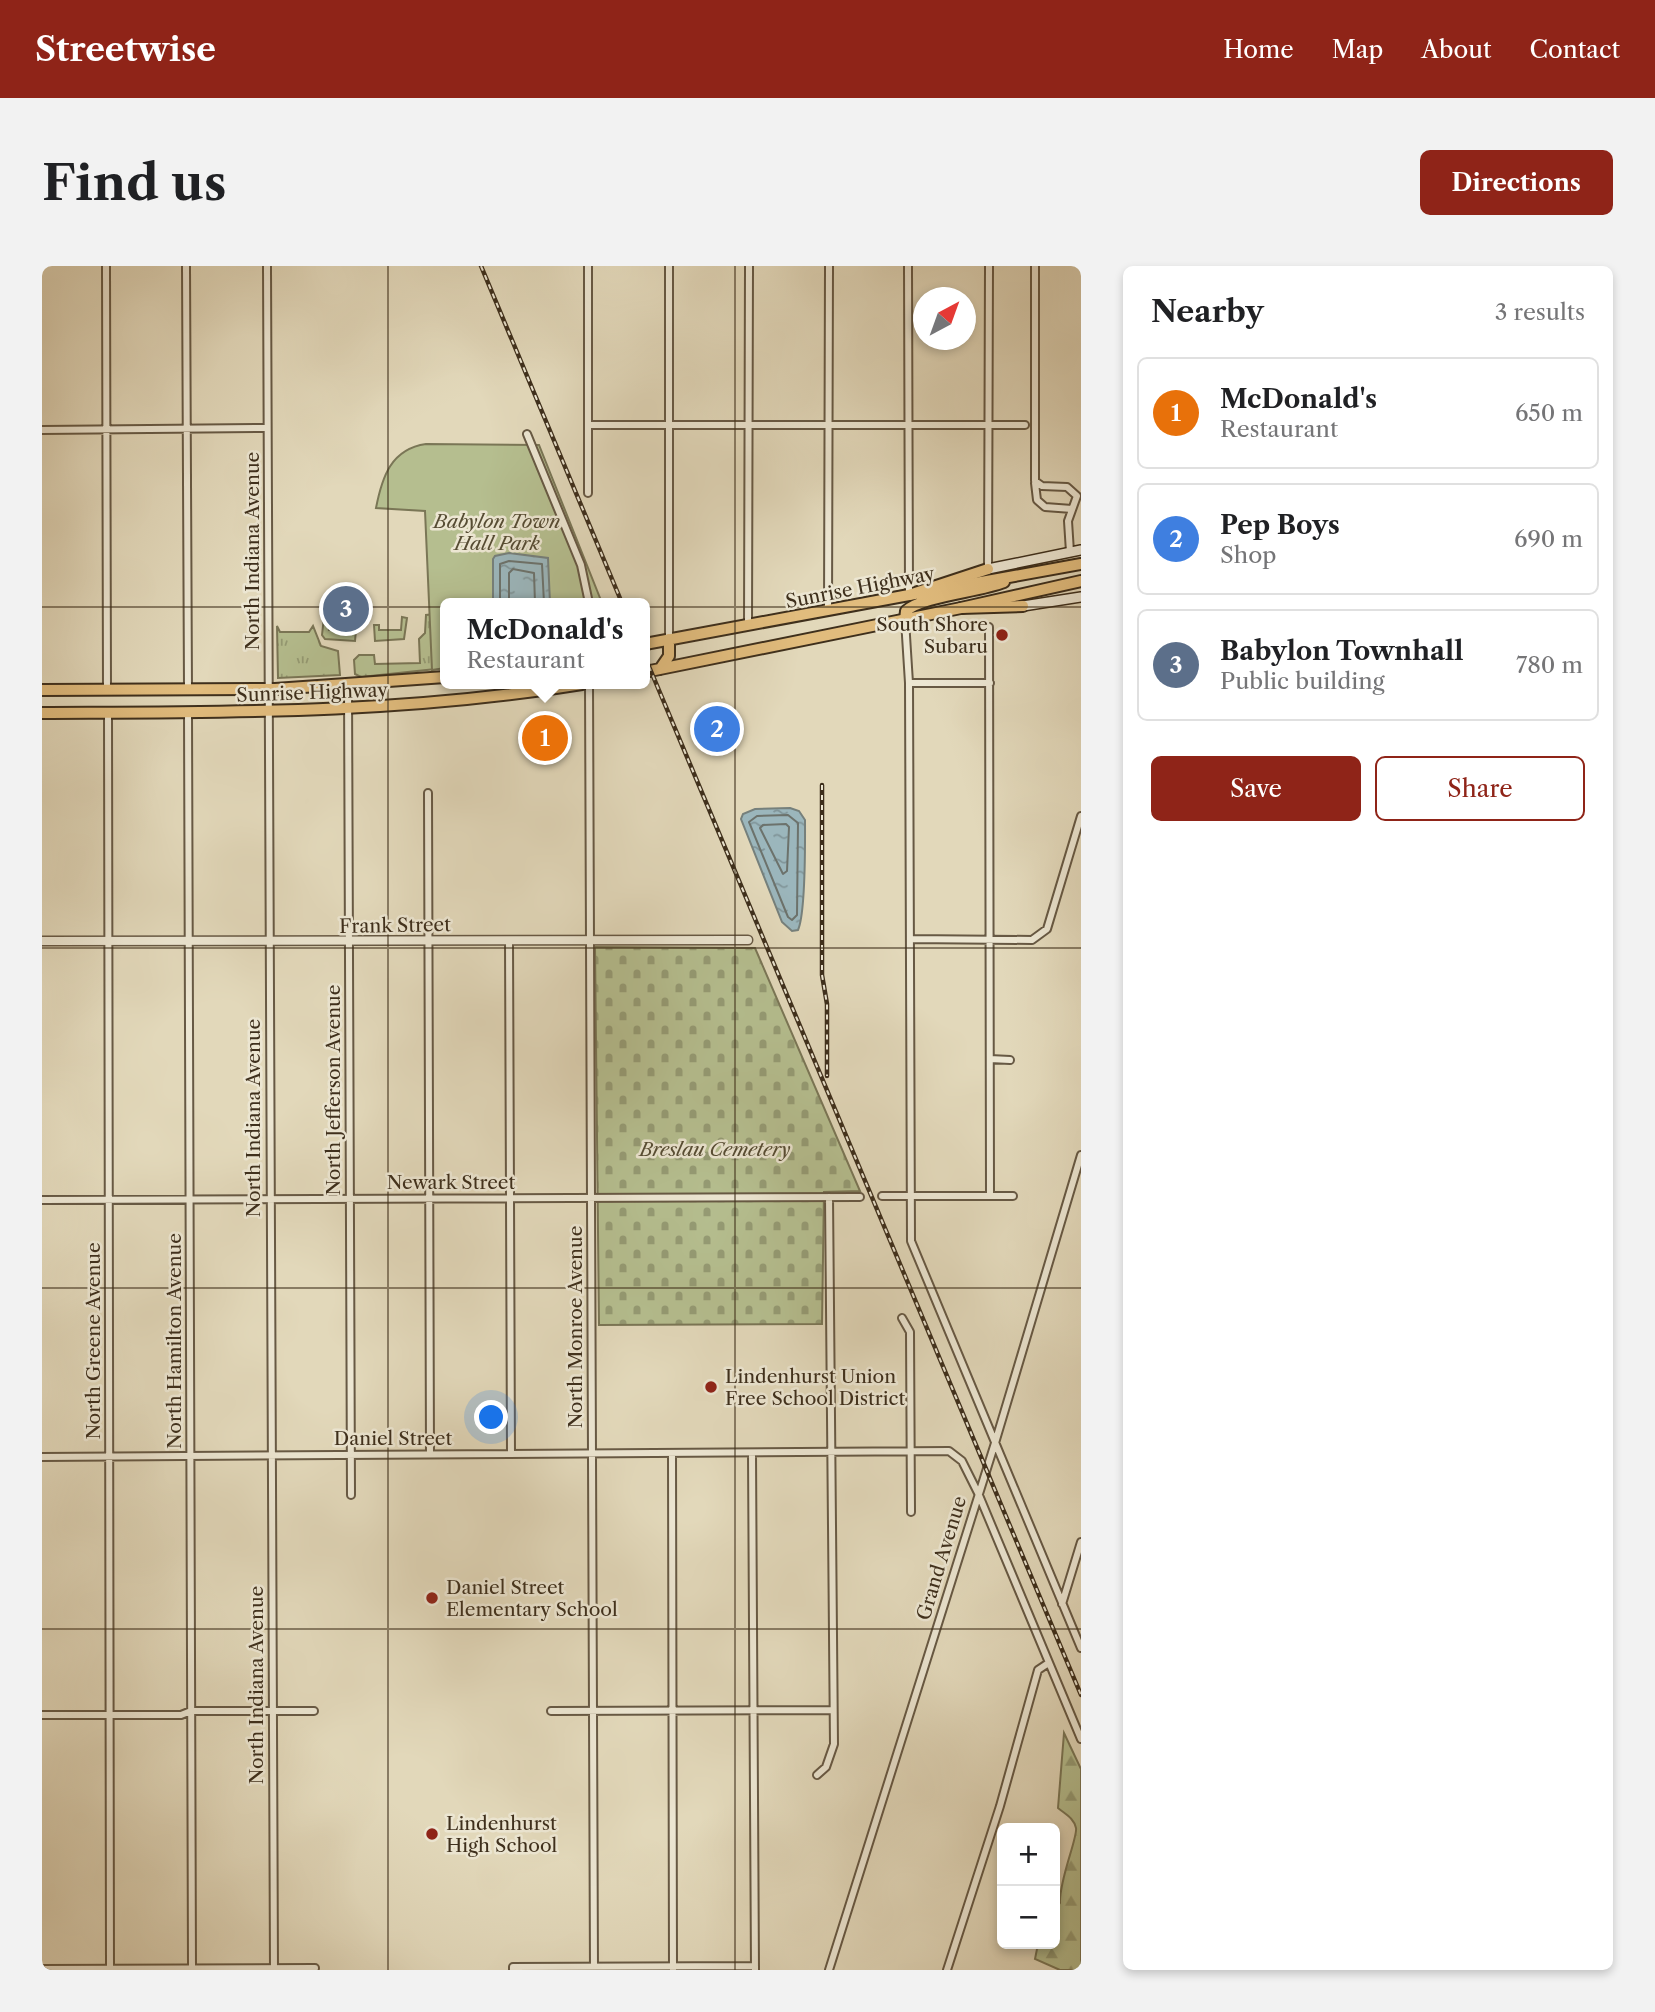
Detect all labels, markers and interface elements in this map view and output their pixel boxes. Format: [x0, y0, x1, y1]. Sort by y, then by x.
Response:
text: Streetwise [35, 29, 216, 70]
text: Home [1223, 35, 1294, 64]
text: Map [1332, 35, 1383, 64]
text: About [1421, 35, 1492, 64]
text: Contact [1530, 35, 1620, 64]
button: Directions [1420, 150, 1613, 215]
text: Find us [42, 152, 226, 213]
north arrow [913, 287, 976, 350]
text: Nearby [1151, 293, 1264, 330]
text: 3 results [1495, 298, 1585, 326]
text: McDonald's [1220, 383, 1377, 415]
text: 1 [1171, 399, 1181, 427]
text: 650 m [1515, 399, 1583, 427]
text: Restaurant [1220, 415, 1338, 443]
street label: North Indiana Avenue [241, 452, 264, 650]
text: Pep Boys [1220, 509, 1340, 541]
park label: Babylon Town Hall Park [432, 510, 560, 555]
text: 2 [1169, 525, 1183, 553]
text: 690 m [1514, 525, 1583, 553]
text: Shop [1220, 541, 1276, 569]
street label: Sunrise Highway [784, 562, 937, 613]
pin: 3 [323, 583, 369, 635]
popup [440, 598, 650, 689]
place label: South Shore Subaru [876, 613, 988, 658]
text: McDonald's [466, 614, 624, 646]
marker: South Shore Subaru [994, 627, 1010, 643]
text: Babylon Townhall [1220, 635, 1463, 667]
text: Restaurant [466, 646, 585, 674]
text: 3 [1170, 651, 1183, 679]
text: 780 m [1516, 651, 1583, 679]
text: Public building [1220, 667, 1385, 695]
street label: Sunrise Highway [236, 678, 389, 707]
pin: 2 [694, 703, 740, 755]
pin: 1 [522, 712, 568, 764]
button: Save [1151, 756, 1361, 821]
button: Share [1375, 756, 1585, 821]
street label: Frank Street [339, 913, 451, 938]
street label: North Jefferson Avenue [322, 985, 345, 1195]
street label: North Indiana Avenue [242, 1019, 265, 1217]
park label: Breslau Cemetery [637, 1138, 791, 1161]
street label: Newark Street [387, 1171, 515, 1194]
street label: North Monroe Avenue [564, 1226, 587, 1428]
street label: North Hamilton Avenue [163, 1233, 186, 1449]
street label: North Greene Avenue [82, 1242, 105, 1440]
place label: Lindenhurst Union Free School District [725, 1365, 905, 1410]
marker: Lindenhurst Union Free School District [703, 1379, 719, 1395]
your location [474, 1400, 508, 1434]
street label: Daniel Street [334, 1427, 452, 1450]
street label: Grand Avenue [912, 1493, 971, 1623]
place label: Daniel Street Elementary School [446, 1576, 618, 1621]
street label: North Indiana Avenue [245, 1586, 268, 1784]
marker: Daniel Street Elementary School [424, 1590, 440, 1606]
place label: Lindenhurst High School [446, 1812, 558, 1857]
map controls [997, 1823, 1060, 1949]
button: + [997, 1823, 1060, 1886]
marker: Lindenhurst High School [424, 1826, 440, 1842]
button: − [997, 1886, 1060, 1949]

